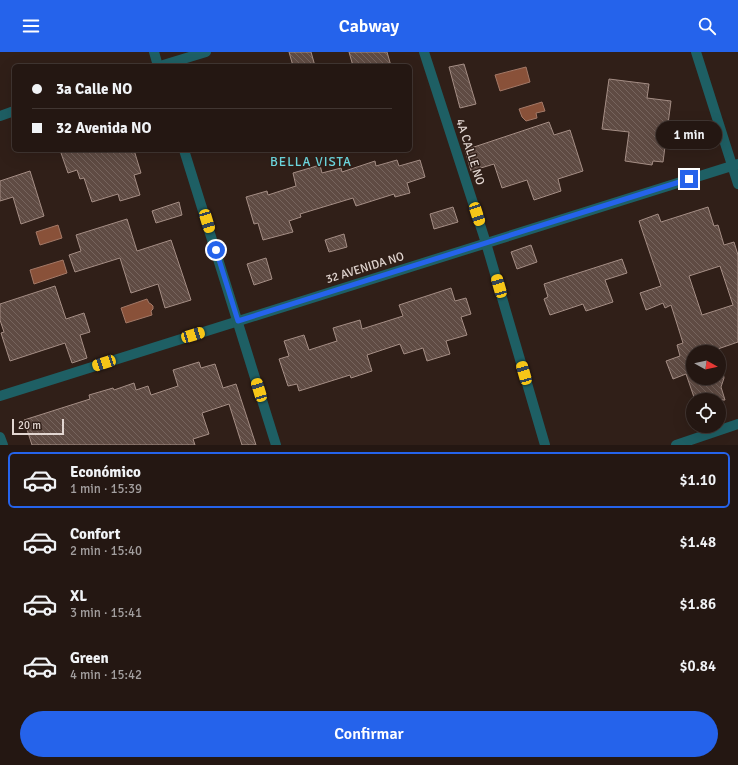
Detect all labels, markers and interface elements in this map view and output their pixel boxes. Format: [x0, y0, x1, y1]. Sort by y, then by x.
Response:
icon: menu [20, 15, 42, 37]
text: Cabway [339, 15, 399, 37]
icon: search [696, 15, 718, 37]
text: 3a Calle NO [56, 80, 132, 98]
street label: 4A CALLE NO [452, 117, 488, 187]
text: 32 Avenida NO [56, 119, 151, 137]
callout: 1 min [656, 121, 722, 149]
text: 1 min [673, 127, 705, 143]
district label: BELLA VISTA [270, 154, 352, 170]
route end [680, 170, 698, 188]
car [468, 201, 486, 227]
car [198, 208, 216, 234]
route start [207, 241, 225, 259]
street label: 32 AVENIDA NO [324, 249, 406, 287]
car [490, 273, 508, 299]
car [180, 326, 206, 344]
north arrow [686, 345, 726, 385]
map controls [686, 345, 726, 433]
car [91, 354, 117, 372]
car [515, 360, 533, 386]
car [250, 377, 268, 403]
button: locate [686, 393, 726, 433]
scale bar [12, 417, 64, 436]
text: 20 m [18, 419, 41, 432]
icon: car [22, 462, 58, 498]
text: Económico [70, 463, 141, 481]
text: $1.10 [679, 471, 716, 489]
text: 1 min · 15:39 [70, 481, 142, 497]
icon: car [22, 524, 58, 560]
text: Confort [70, 525, 120, 543]
text: $1.48 [679, 533, 716, 551]
text: 2 min · 15:40 [70, 543, 142, 559]
icon: car [22, 586, 58, 622]
text: XL [70, 587, 87, 605]
text: $1.86 [679, 595, 716, 613]
text: 3 min · 15:41 [70, 605, 142, 621]
icon: car [22, 648, 58, 684]
text: Green [70, 649, 109, 667]
text: $0.84 [679, 657, 716, 675]
text: 4 min · 15:42 [70, 667, 142, 683]
button: Confirmar [20, 711, 718, 757]

